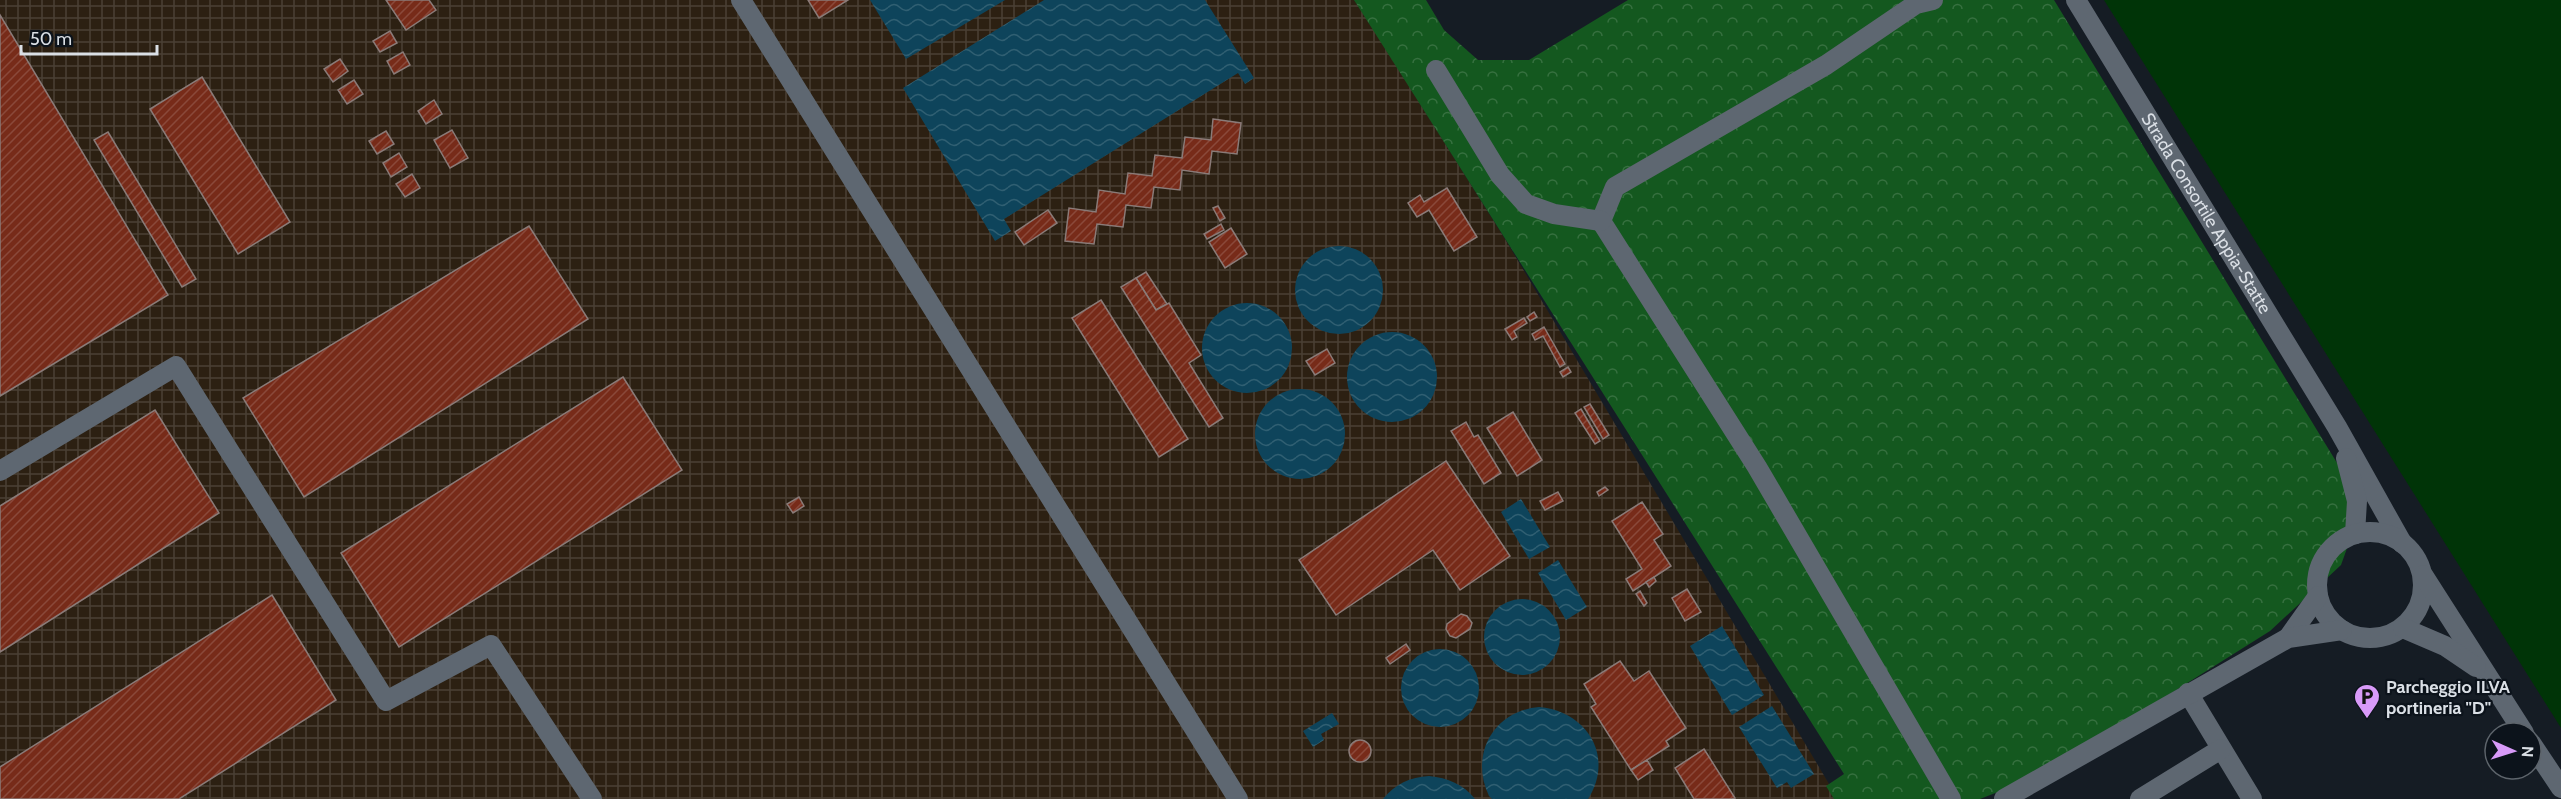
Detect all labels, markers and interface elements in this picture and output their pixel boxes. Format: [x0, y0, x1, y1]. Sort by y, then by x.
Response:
scale bar [21, 18, 158, 56]
text: 50 m [30, 28, 72, 50]
street label: Strada Consortile Appia-Statte [2137, 109, 2276, 318]
place label: Parcheggio ILVA portineria "D" [2386, 676, 2511, 719]
parking icon: Parcheggio ILVA portineria "D" [2352, 682, 2382, 720]
north arrow [2483, 721, 2543, 781]
text: N [2518, 746, 2537, 758]

